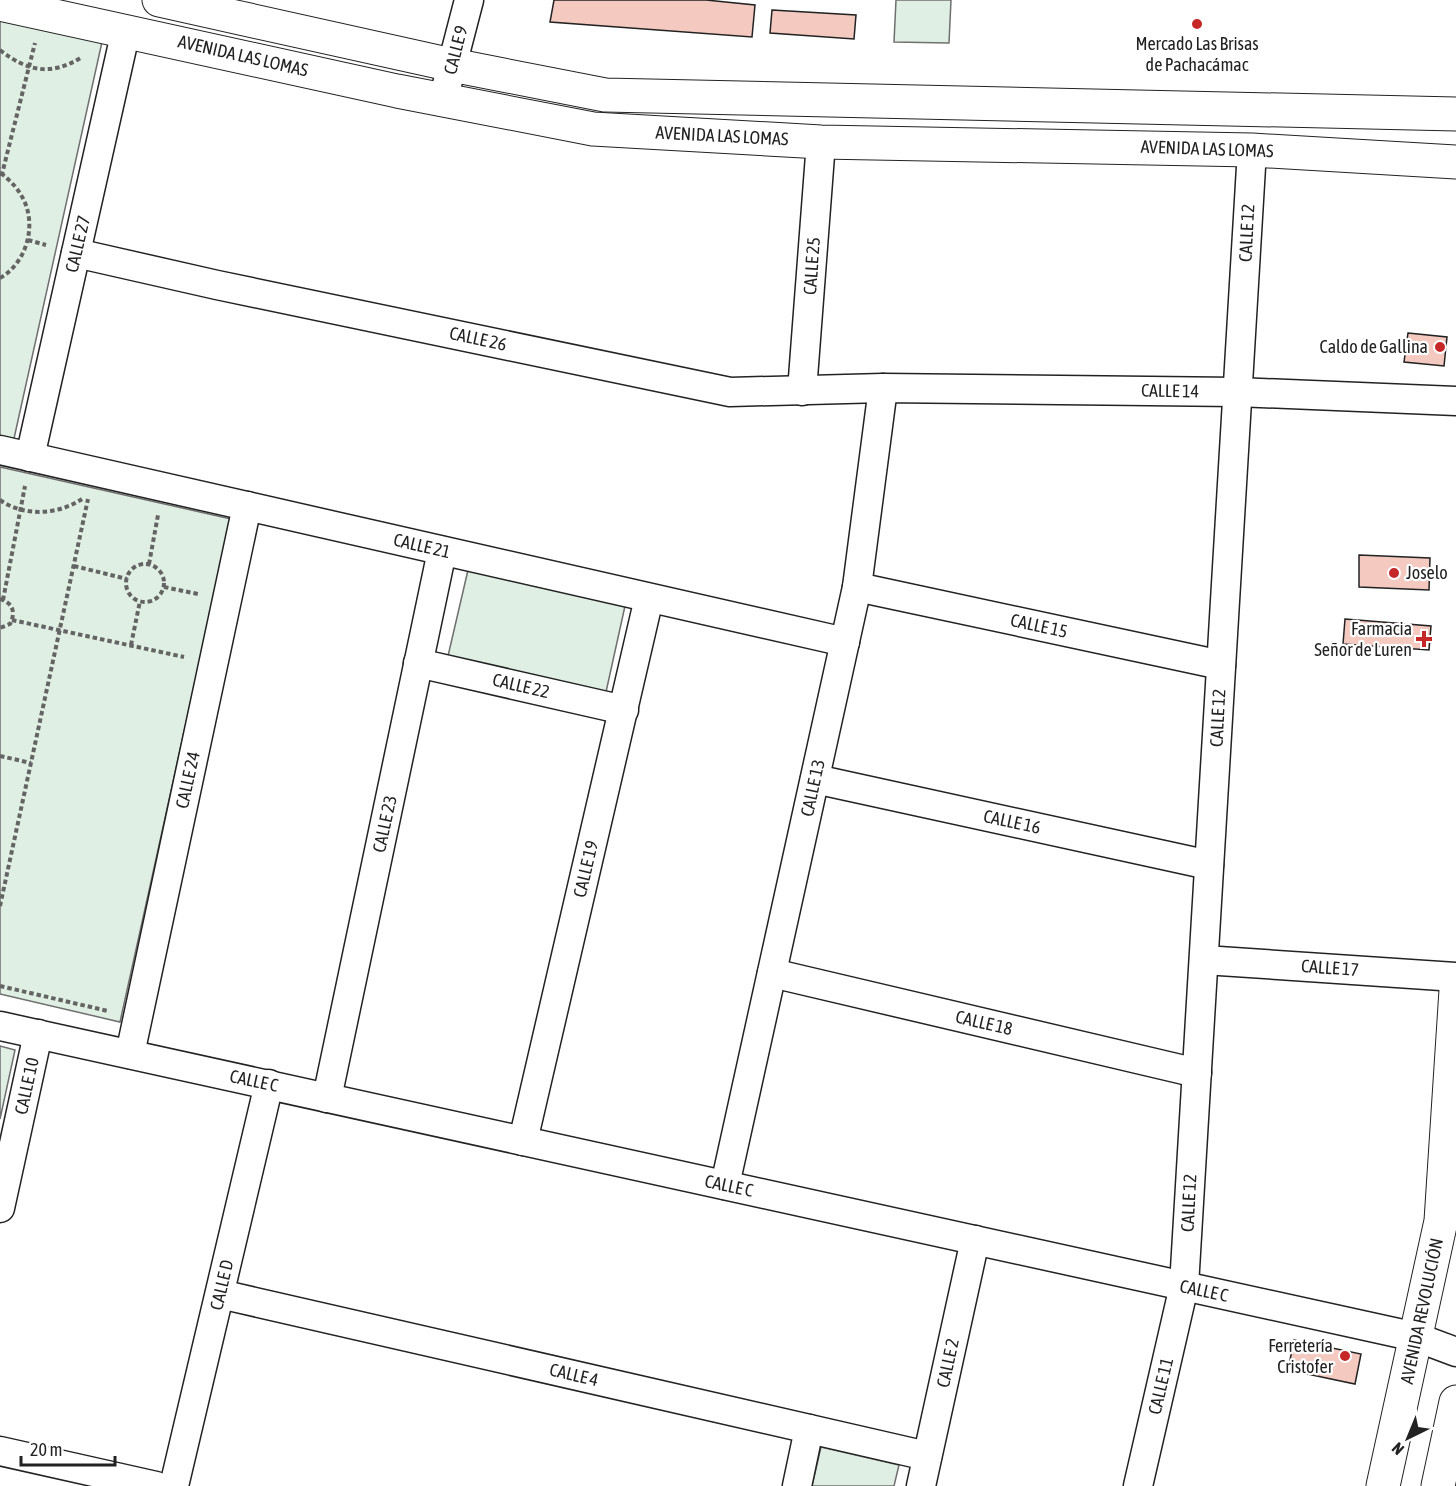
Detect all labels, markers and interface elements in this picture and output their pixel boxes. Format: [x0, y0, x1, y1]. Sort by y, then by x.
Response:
marker: Mercado Las Brisas de Pachacámac [1190, 17, 1204, 31]
street label: CALLE 9 [439, 23, 472, 76]
street label: AVENIDA LAS LOMAS [176, 30, 311, 81]
place label: Mercado Las Brisas de Pachacámac [1135, 33, 1259, 75]
street label: AVENIDA LAS LOMAS [655, 122, 789, 149]
street label: AVENIDA LAS LOMAS [1140, 136, 1274, 161]
street label: CALLE 12 [1234, 204, 1259, 262]
street label: CALLE 27 [61, 213, 94, 274]
street label: CALLE 25 [799, 236, 824, 296]
street label: CALLE 26 [448, 322, 509, 355]
place label: Caldo de Gallina [1320, 336, 1428, 357]
marker: Caldo de Gallina [1433, 340, 1447, 354]
street label: CALLE 14 [1141, 379, 1199, 402]
street label: CALLE 21 [392, 529, 453, 562]
place label: Joselo [1406, 562, 1448, 583]
marker: Joselo [1387, 566, 1401, 580]
street label: CALLE 15 [1009, 609, 1070, 642]
place label: Farmacia Señor de Luren [1314, 618, 1412, 660]
marker: Farmacia Señor de Luren [1417, 632, 1431, 646]
street label: CALLE 22 [491, 669, 552, 702]
street label: CALLE 12 [1205, 689, 1230, 747]
street label: CALLE 24 [171, 749, 204, 810]
street label: CALLE 13 [796, 757, 829, 818]
street label: CALLE 23 [368, 793, 401, 854]
street label: CALLE 16 [982, 805, 1043, 838]
street label: CALLE 19 [569, 838, 602, 899]
street label: CALLE 17 [1300, 955, 1360, 980]
street label: CALLE 18 [954, 1006, 1015, 1039]
street label: CALLE 10 [10, 1055, 43, 1116]
street label: CALLE C [228, 1065, 280, 1096]
street label: CALLE C [703, 1170, 755, 1201]
street label: CALLE 12 [1176, 1174, 1201, 1232]
street label: AVENIDA REVOLUCIÓN [1396, 1236, 1447, 1386]
street label: CALLE D [206, 1258, 237, 1312]
street label: CALLE C [1178, 1275, 1230, 1306]
place label: Ferretería Cristofer [1268, 1335, 1334, 1377]
street label: CALLE 2 [932, 1337, 963, 1389]
marker: Ferretería Cristofer [1338, 1349, 1352, 1363]
street label: CALLE 11 [1144, 1355, 1177, 1416]
street label: CALLE 4 [548, 1359, 601, 1390]
north arrow [1378, 1408, 1438, 1468]
scale bar [21, 1429, 116, 1467]
text: 20 m [30, 1439, 62, 1460]
text: N [1388, 1439, 1407, 1459]

